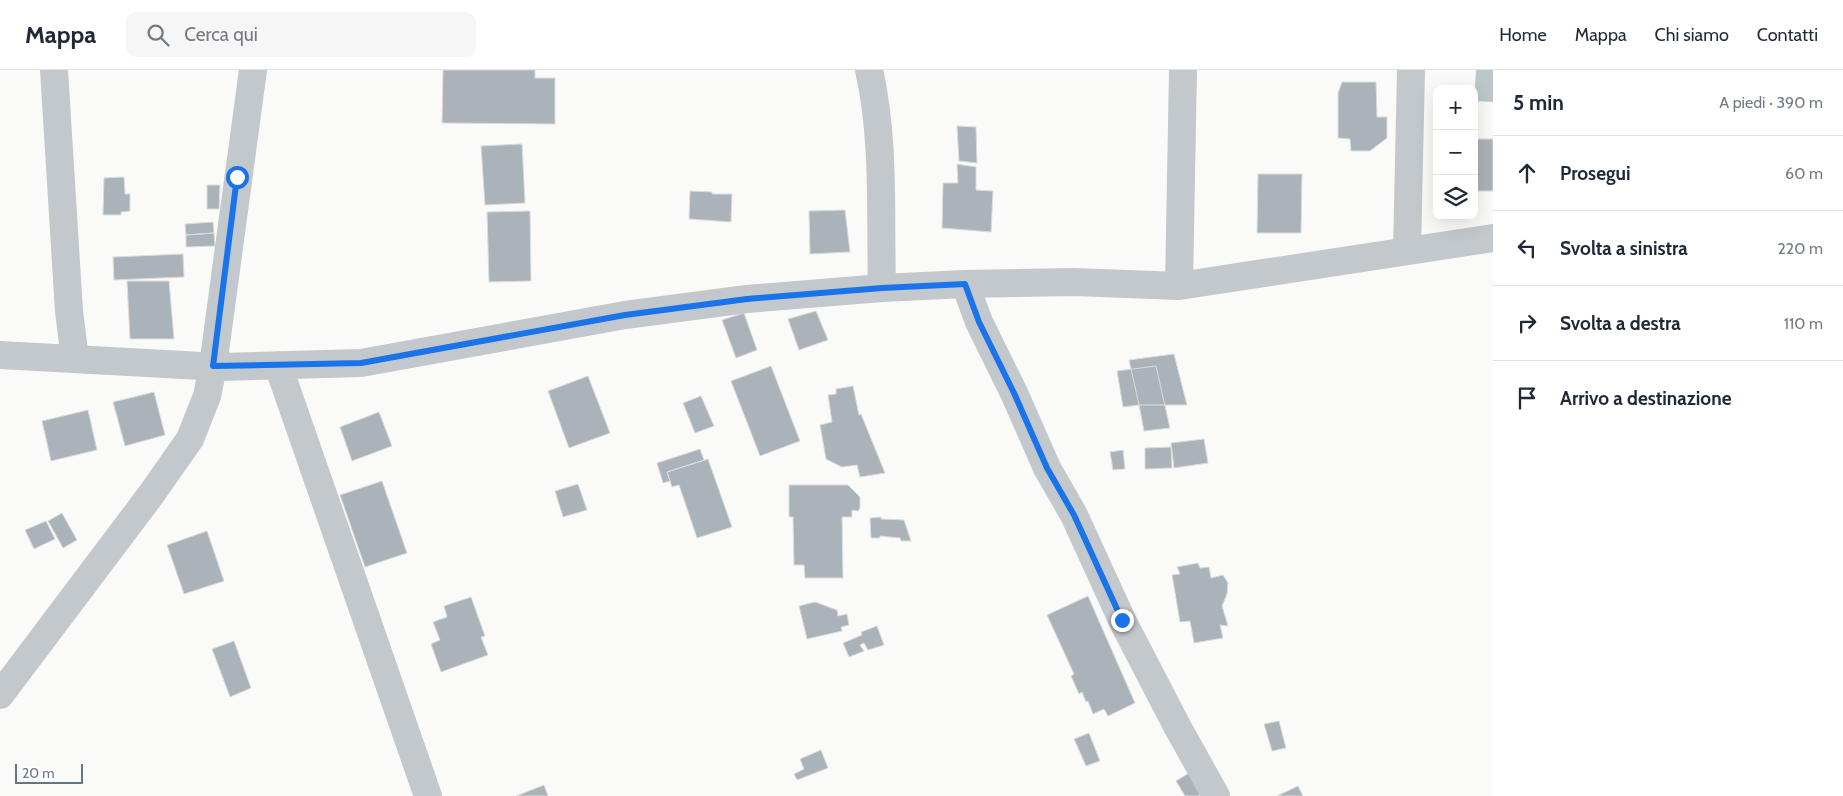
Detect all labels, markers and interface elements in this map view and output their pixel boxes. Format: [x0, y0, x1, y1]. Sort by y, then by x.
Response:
search box [126, 12, 476, 57]
text: Mappa [25, 20, 96, 49]
icon: search [144, 21, 172, 49]
text: Cerca qui [184, 23, 258, 46]
text: Home [1499, 24, 1547, 46]
text: Mappa [1575, 24, 1627, 46]
text: Chi siamo [1655, 24, 1729, 46]
text: Contatti [1757, 24, 1818, 46]
map controls [1433, 85, 1478, 220]
button: + [1433, 85, 1478, 130]
text: 5 min [1513, 90, 1564, 115]
text: A piedi · 390 m [1719, 93, 1823, 112]
button: − [1433, 130, 1478, 175]
icon: ahead [1513, 159, 1541, 187]
text: Prosegui [1560, 162, 1631, 185]
text: 60 m [1785, 164, 1823, 183]
route start [226, 166, 249, 189]
button: layers [1433, 175, 1478, 220]
icon: left [1513, 234, 1541, 262]
text: Svolta a sinistra [1560, 237, 1688, 260]
text: 220 m [1777, 239, 1823, 258]
icon: right [1513, 309, 1541, 337]
text: Svolta a destra [1560, 312, 1681, 335]
text: 110 m [1784, 314, 1823, 333]
icon: arrive [1513, 384, 1541, 412]
text: Arrivo a destinazione [1560, 387, 1731, 410]
route end [1111, 609, 1134, 632]
scale bar [15, 761, 82, 784]
text: 20 m [22, 764, 55, 782]

